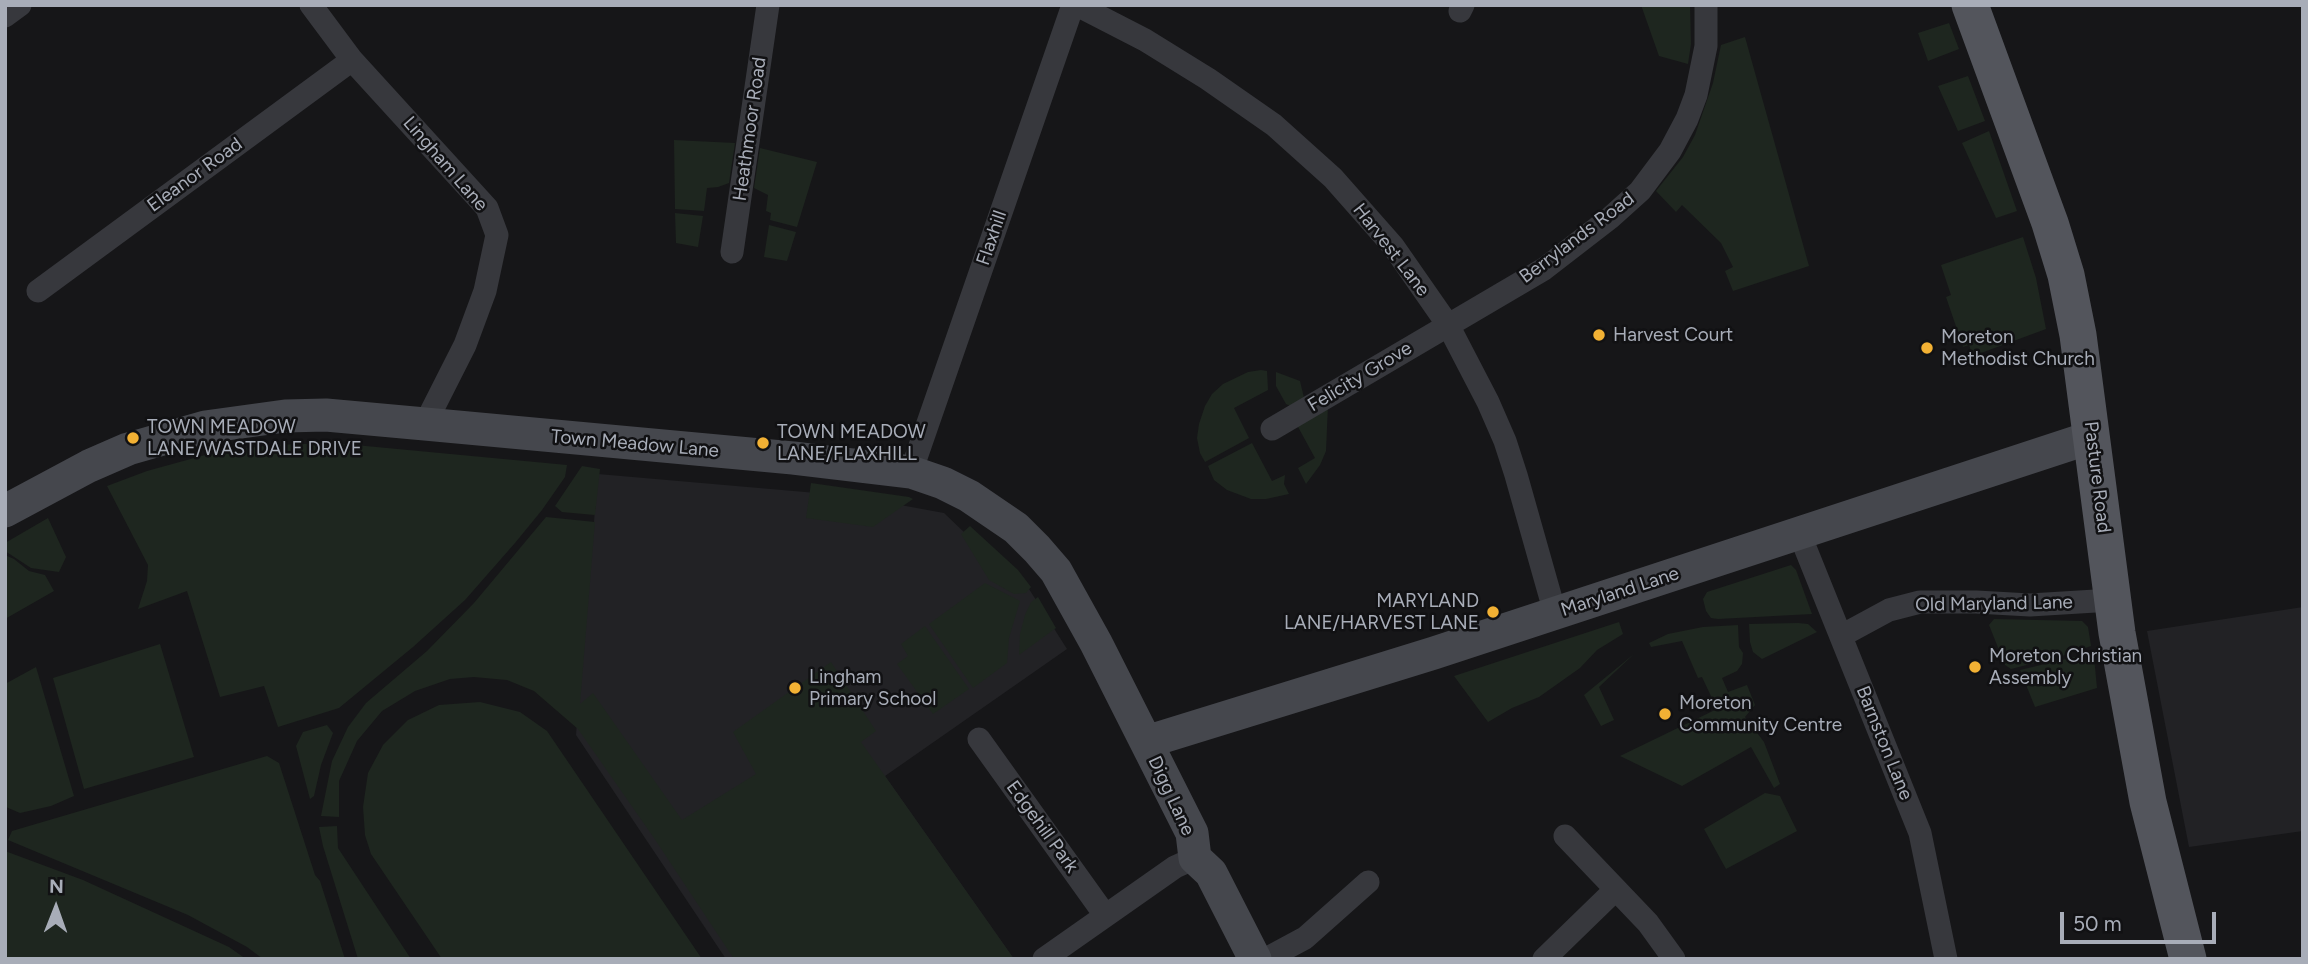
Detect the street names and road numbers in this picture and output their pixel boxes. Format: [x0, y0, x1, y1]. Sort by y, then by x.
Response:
street label: Heathmoor Road [729, 56, 771, 202]
street label: Lingham Lane [398, 112, 492, 216]
street label: Eleanor Road [143, 133, 247, 217]
street label: Berrylands Road [1515, 187, 1639, 289]
street label: Harvest Lane [1348, 199, 1434, 301]
street label: Flaxhill [972, 208, 1012, 268]
street label: Felicity Grove [1304, 337, 1416, 417]
street label: Pasture Road [2079, 420, 2115, 534]
street label: Town Meadow Lane [550, 425, 720, 463]
street label: Maryland Lane [1558, 562, 1682, 622]
street label: Old Maryland Lane [1915, 591, 2073, 617]
street label: Barnston Lane [1851, 683, 1917, 803]
street label: Digg Lane [1143, 753, 1199, 839]
street label: Edgehill Park [1001, 777, 1083, 877]

